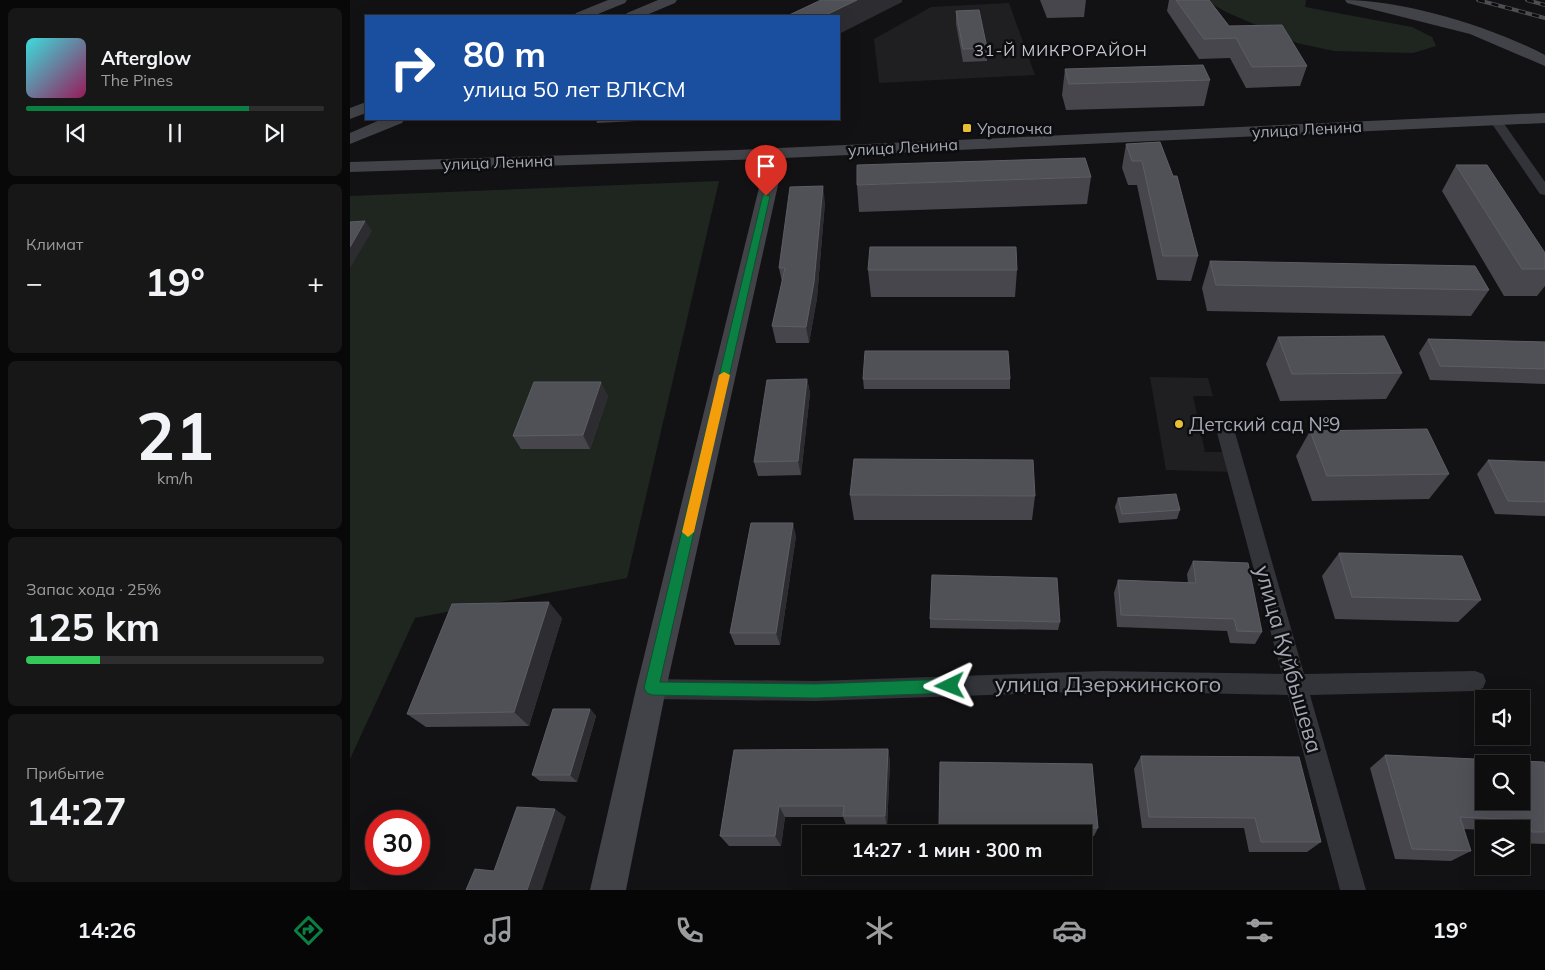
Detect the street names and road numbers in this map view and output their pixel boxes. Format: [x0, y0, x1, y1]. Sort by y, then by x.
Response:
street label: улица Ленина [1251, 116, 1363, 142]
street label: улица Ленина [847, 134, 959, 160]
street label: улица Ленина [443, 150, 553, 174]
street label: улица Куйбышева [1249, 562, 1329, 756]
street label: улица Дзержинского [995, 670, 1221, 698]

